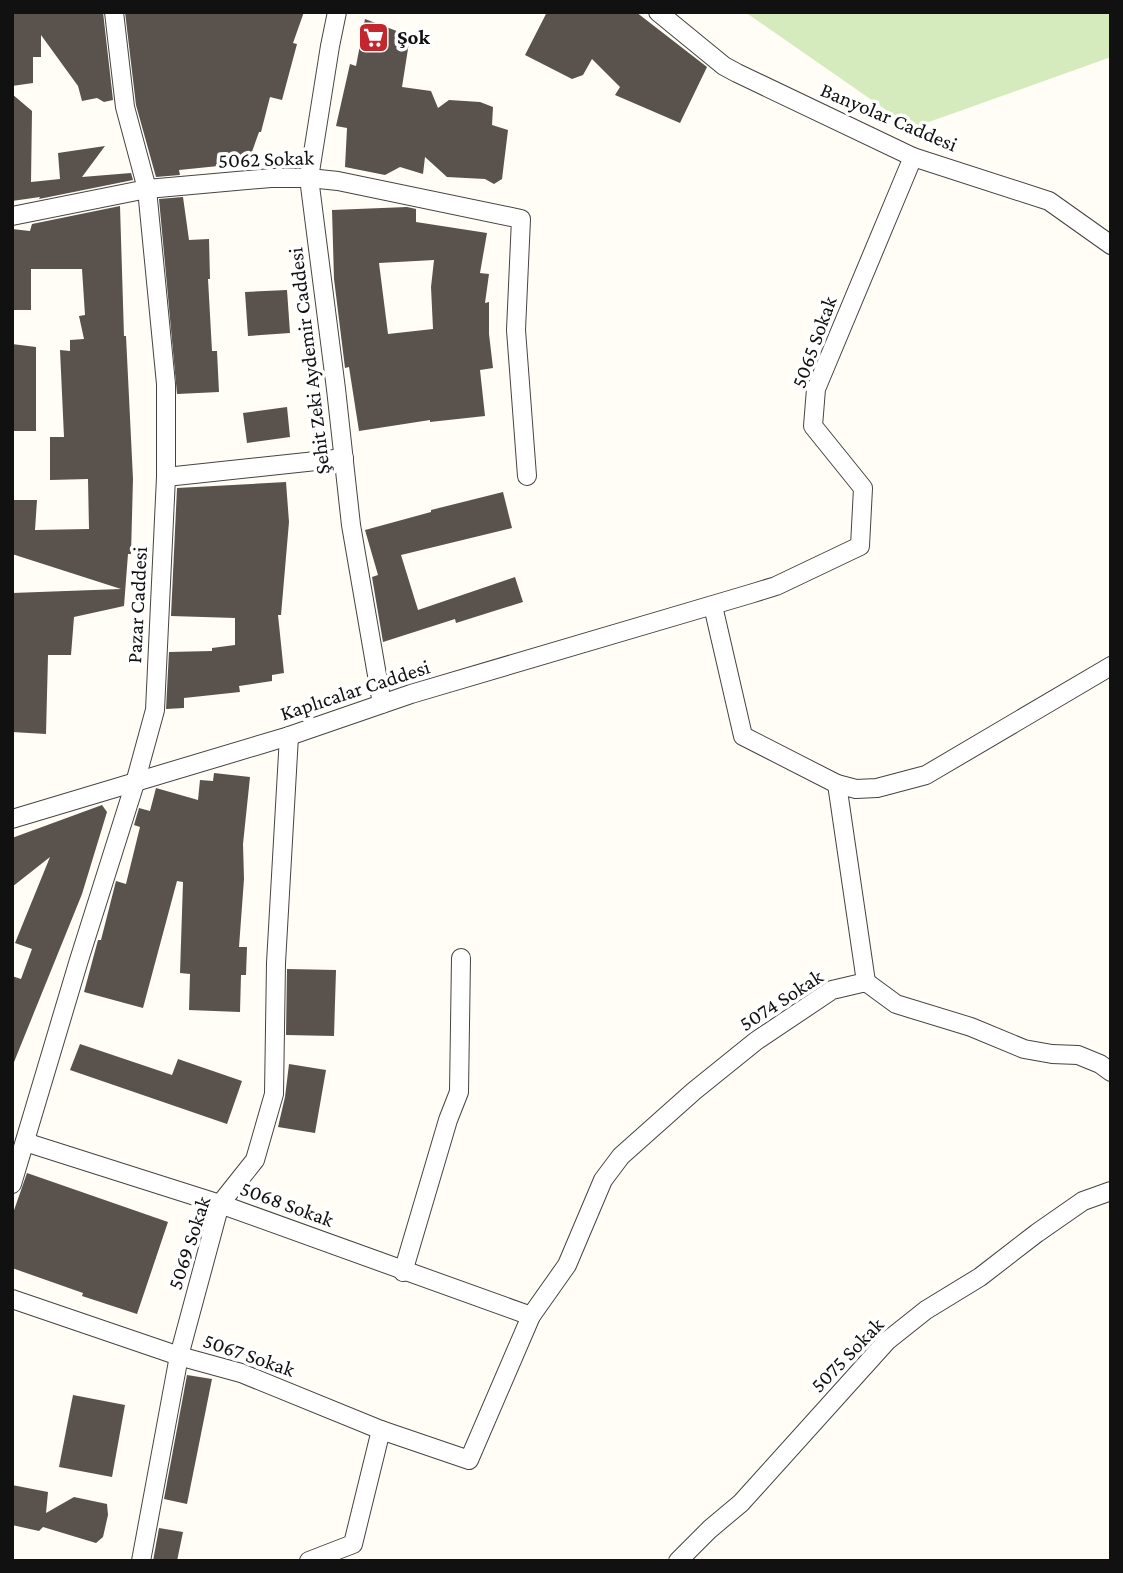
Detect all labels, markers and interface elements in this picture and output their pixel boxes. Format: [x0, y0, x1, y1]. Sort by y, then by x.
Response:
supermarket icon: Şok [357, 20, 391, 54]
place label: Şok [397, 25, 430, 49]
street label: Banyolar Caddesi [817, 77, 961, 157]
street label: 5062 Sokak [218, 145, 314, 173]
street label: Şehit Zeki Aydemir Caddesi [283, 246, 335, 476]
street label: 5065 Sokak [786, 293, 842, 391]
street label: Pazar Caddesi [122, 545, 152, 664]
street label: Kaplıcalar Caddesi [277, 654, 433, 725]
street label: 5074 Sokak [735, 964, 827, 1036]
street label: 5068 Sokak [237, 1176, 337, 1232]
street label: 5069 Sokak [163, 1193, 215, 1293]
street label: 5075 Sokak [806, 1313, 888, 1397]
street label: 5067 Sokak [200, 1328, 298, 1382]

